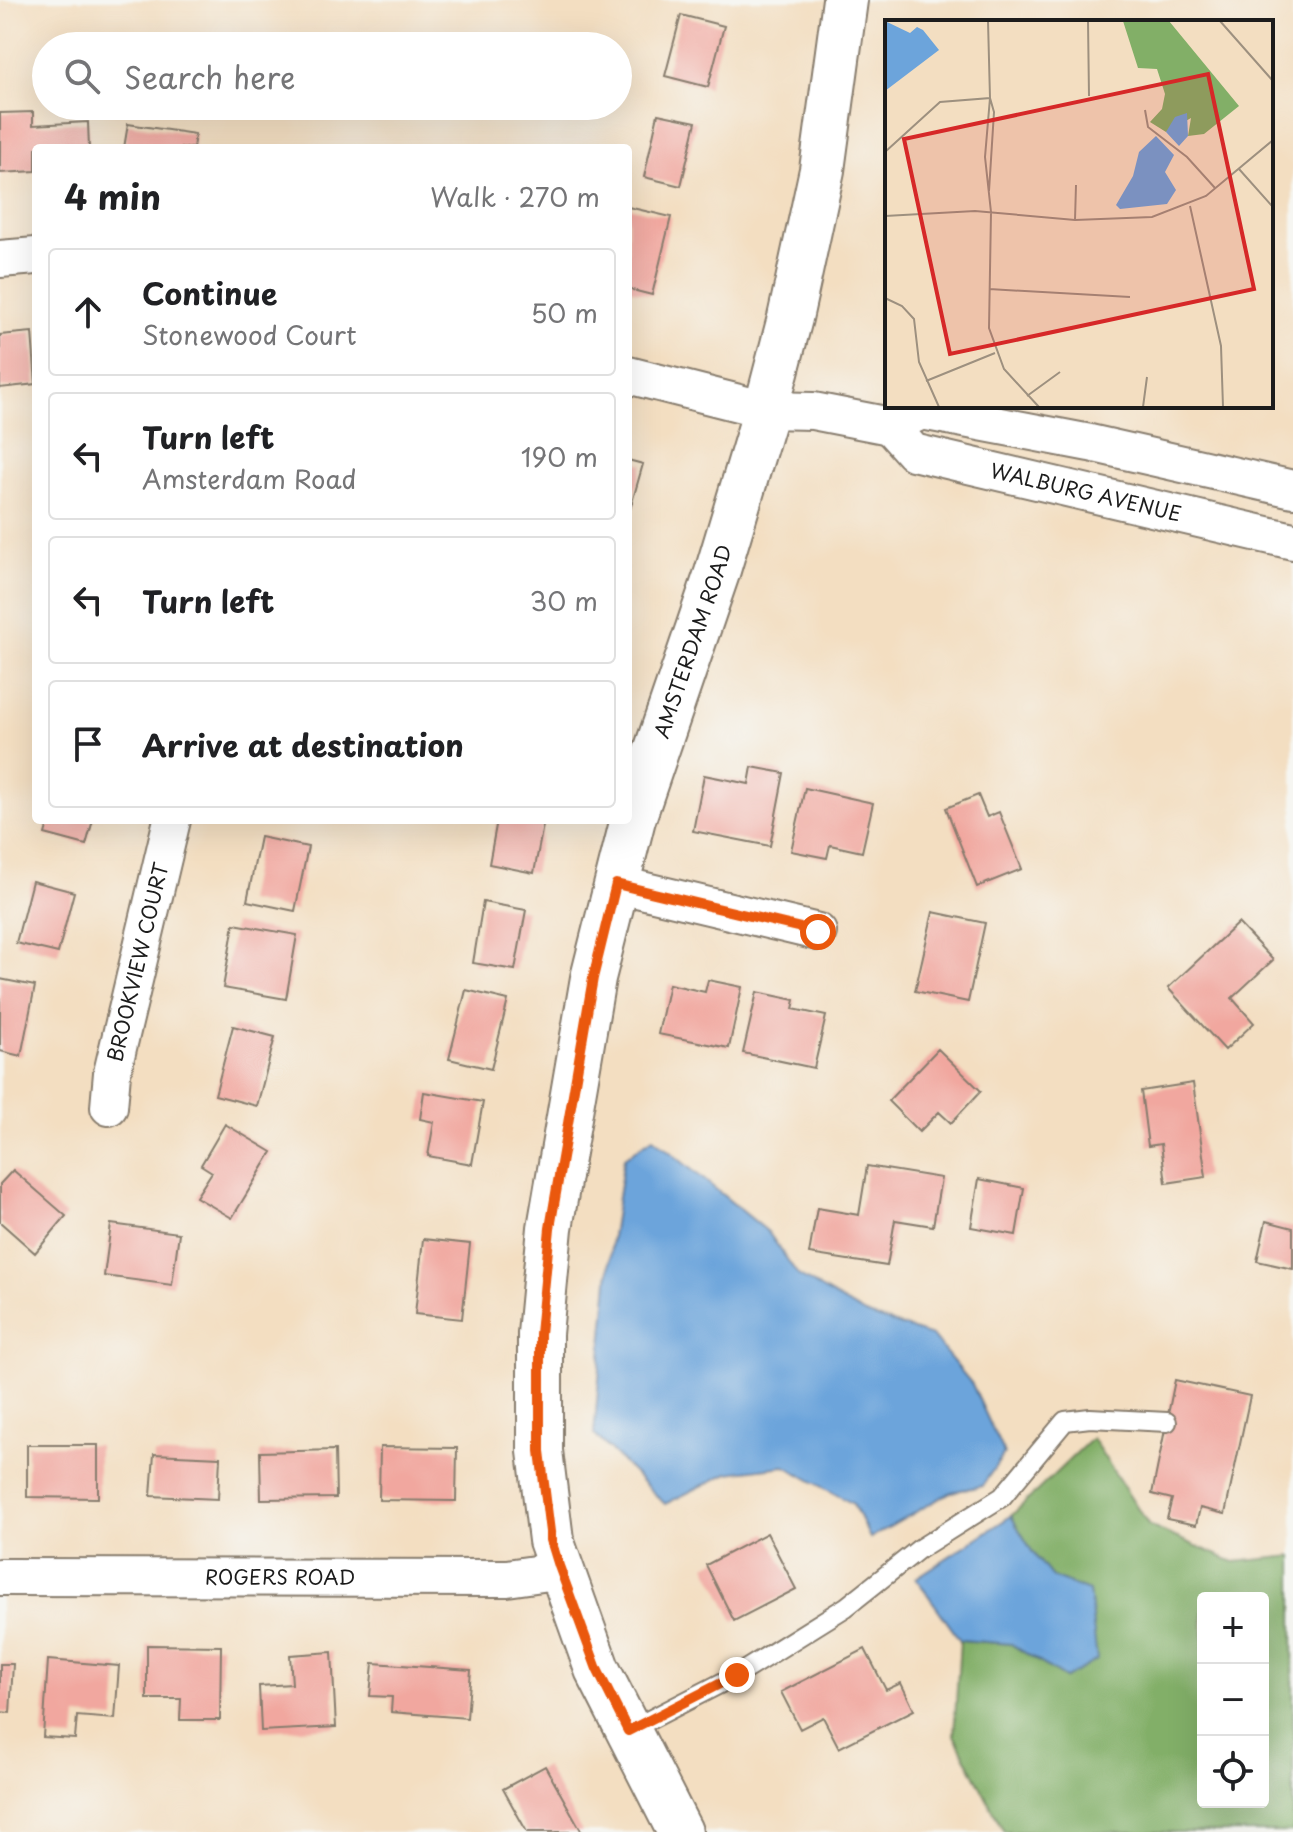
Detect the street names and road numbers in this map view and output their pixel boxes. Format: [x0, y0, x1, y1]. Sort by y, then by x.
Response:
street label: WALBURG AVENUE [987, 455, 1184, 528]
street label: AMSTERDAM ROAD [646, 541, 739, 742]
street label: BROOKVIEW COURT [99, 859, 175, 1065]
street label: ROGERS ROAD [205, 1561, 355, 1592]

